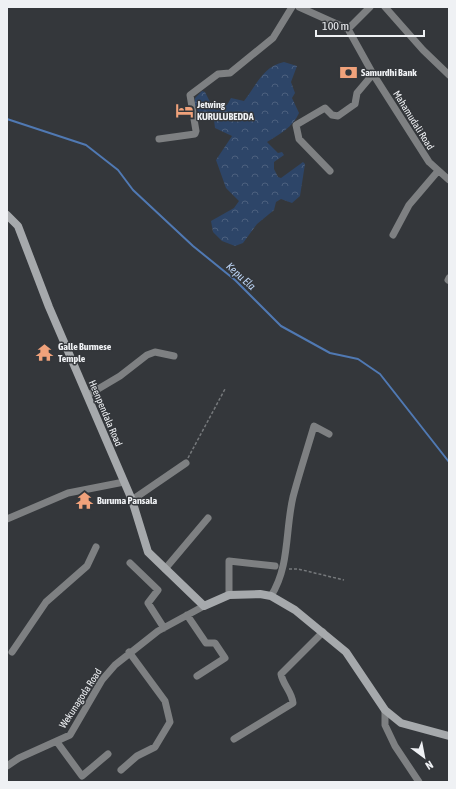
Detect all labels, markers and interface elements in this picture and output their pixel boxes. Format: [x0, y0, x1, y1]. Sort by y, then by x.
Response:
scale bar [316, 12, 424, 38]
text: 100 m [322, 19, 349, 33]
bank icon: Samurdhi Bank [338, 62, 358, 82]
place label: Samurdhi Bank [361, 67, 417, 78]
street label: Mahamudali Road [391, 89, 436, 152]
place label: Jetwing KURULUBEDDA [196, 99, 254, 122]
hotel icon: Jetwing KURULUBEDDA [174, 100, 194, 120]
water label: Kepu Ela [224, 260, 258, 292]
place label: Galle Burmese Temple [58, 341, 112, 364]
temple icon: Galle Burmese Temple [35, 342, 55, 362]
street label: Heenpendala Road [87, 378, 125, 448]
temple icon: Buruma Pansala [74, 490, 94, 510]
place label: Buruma Pansala [97, 495, 158, 506]
street label: Wekunagoda Road [57, 666, 104, 730]
north arrow [404, 737, 444, 777]
text: N [423, 759, 435, 772]

